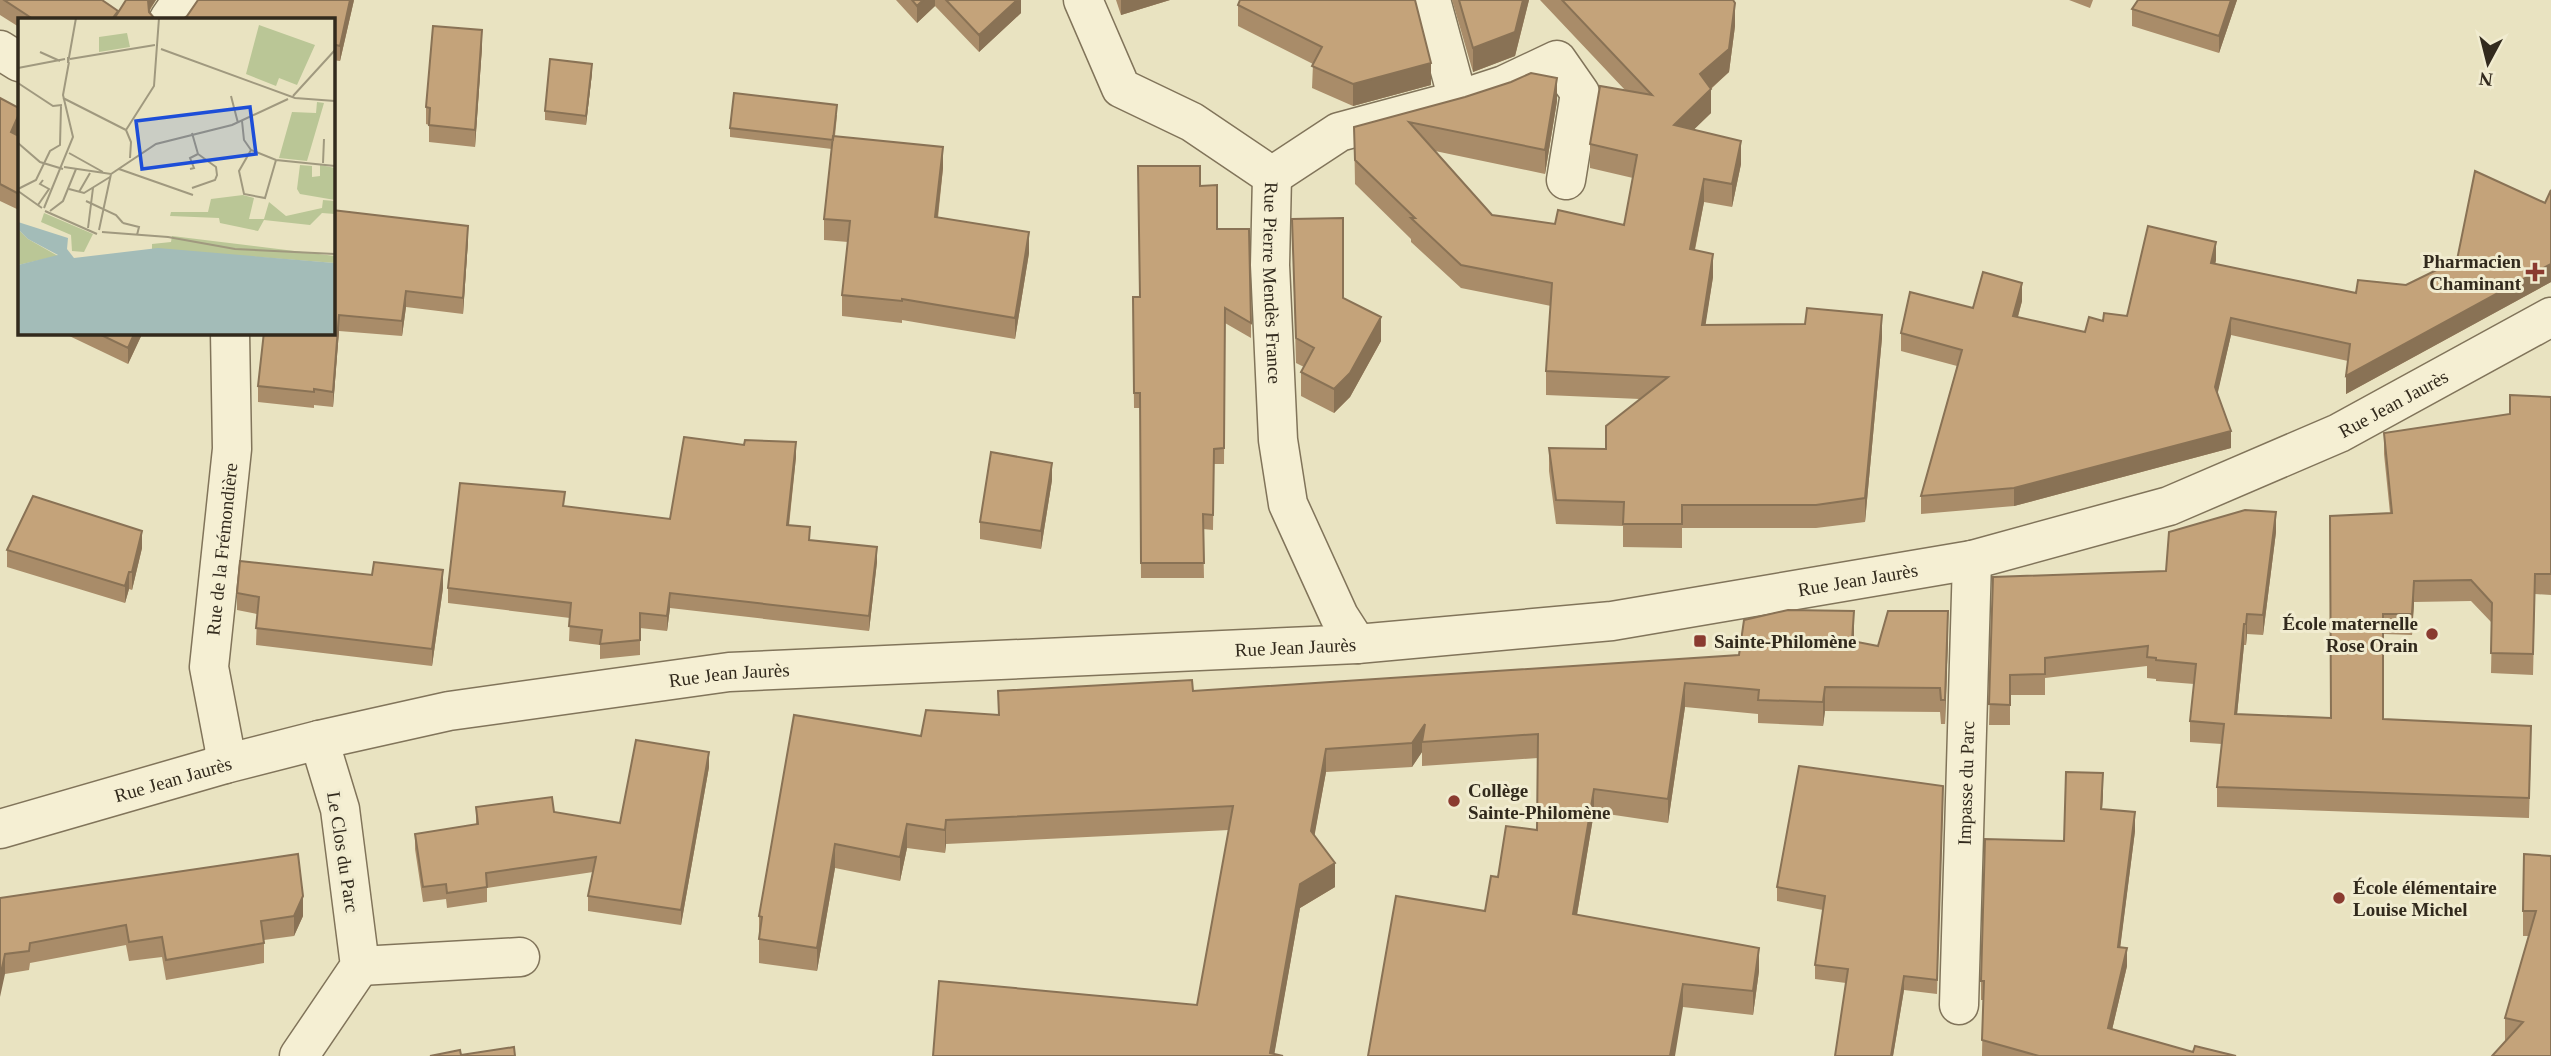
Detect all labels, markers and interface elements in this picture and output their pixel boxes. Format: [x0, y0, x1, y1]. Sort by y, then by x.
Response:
inset map [18, 18, 334, 334]
north arrow [2453, 28, 2523, 98]
text: N [2478, 68, 2494, 91]
street label: Rue Pierre Mendès France [1259, 182, 1286, 384]
place label: Pharmacien Chaminant [2423, 251, 2522, 294]
marker: Pharmacien Chaminant [2527, 264, 2543, 280]
street label: Rue Jean Jaurès [2335, 365, 2452, 442]
street label: Rue de la Frémondière [202, 462, 241, 637]
street label: Rue Jean Jaurès [1796, 559, 1919, 600]
place label: École maternelle Rose Orain [2282, 613, 2418, 656]
marker: École maternelle Rose Orain [2424, 626, 2440, 642]
place label: Sainte-Philomène [1714, 631, 1857, 652]
marker: Sainte-Philomène [1692, 633, 1708, 649]
street label: Rue Jean Jaurès [1234, 634, 1356, 660]
street label: Rue Jean Jaurès [667, 659, 790, 691]
street label: Impasse du Parc [1953, 721, 1978, 846]
street label: Rue Jean Jaurès [112, 752, 234, 806]
place label: Collège Sainte-Philomène [1468, 780, 1611, 823]
street label: Le Clos du Parc [323, 790, 363, 914]
marker: Collège Sainte-Philomène [1446, 793, 1462, 809]
place label: École élémentaire Louise Michel [2353, 877, 2497, 920]
marker: École élémentaire Louise Michel [2331, 890, 2347, 906]

